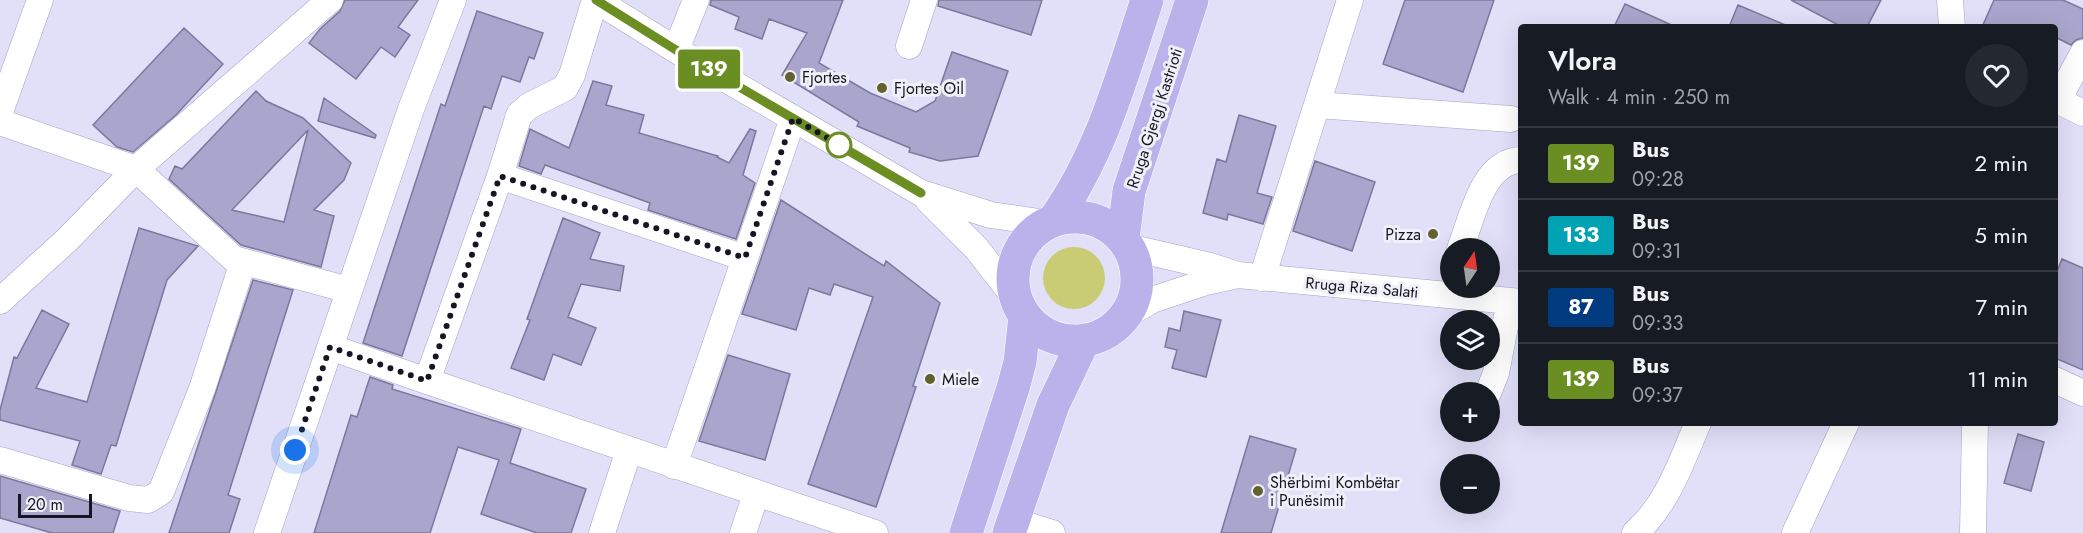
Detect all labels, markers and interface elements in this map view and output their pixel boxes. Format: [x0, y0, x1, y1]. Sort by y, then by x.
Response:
text: Vlora [1548, 40, 1617, 81]
button: heart [1965, 44, 2028, 107]
street label: Rruga Gjergj Kastrioti [1121, 45, 1188, 191]
line badge: 139 [674, 50, 744, 88]
text: 139 [690, 54, 728, 84]
place label: Fjortes [802, 66, 847, 89]
marker: Fjortes [783, 70, 797, 84]
place label: Fjortes Oil [894, 77, 964, 100]
marker: Fjortes Oil [875, 81, 889, 95]
text: Walk · 4 min · 250 m [1548, 83, 1730, 112]
unlabelled marker [826, 132, 852, 158]
text: Bus [1632, 133, 1669, 165]
text: 2 min [1974, 147, 2028, 179]
text: 139 [1562, 148, 1600, 178]
text: 09:28 [1632, 165, 1684, 194]
text: Bus [1632, 205, 1669, 237]
text: 5 min [1975, 219, 2028, 251]
text: 133 [1563, 220, 1599, 250]
place label: Pizza [1385, 223, 1421, 246]
marker: Pizza [1426, 227, 1440, 241]
text: 09:31 [1632, 237, 1681, 266]
north arrow [1440, 238, 1500, 298]
map controls [1440, 238, 1500, 514]
street label: Rruga Riza Salati [1305, 271, 1419, 304]
text: Bus [1632, 277, 1669, 309]
text: 7 min [1975, 291, 2028, 323]
text: 87 [1568, 292, 1594, 322]
text: 09:33 [1632, 309, 1683, 338]
button: layers [1440, 310, 1500, 370]
text: Bus [1632, 349, 1669, 381]
text: 11 min [1967, 363, 2028, 395]
text: 139 [1562, 364, 1600, 394]
place label: Miele [942, 368, 979, 391]
marker: Miele [923, 372, 937, 386]
text: 09:37 [1632, 381, 1683, 410]
button: + [1440, 382, 1500, 442]
your location [280, 435, 310, 465]
button: − [1440, 454, 1500, 514]
place label: Shërbimi Kombëtar i Punësimit [1270, 471, 1400, 512]
marker: Shërbimi Kombëtar i Punësimit [1251, 484, 1265, 498]
scale bar [18, 491, 92, 518]
text: 20 m [27, 493, 63, 516]

